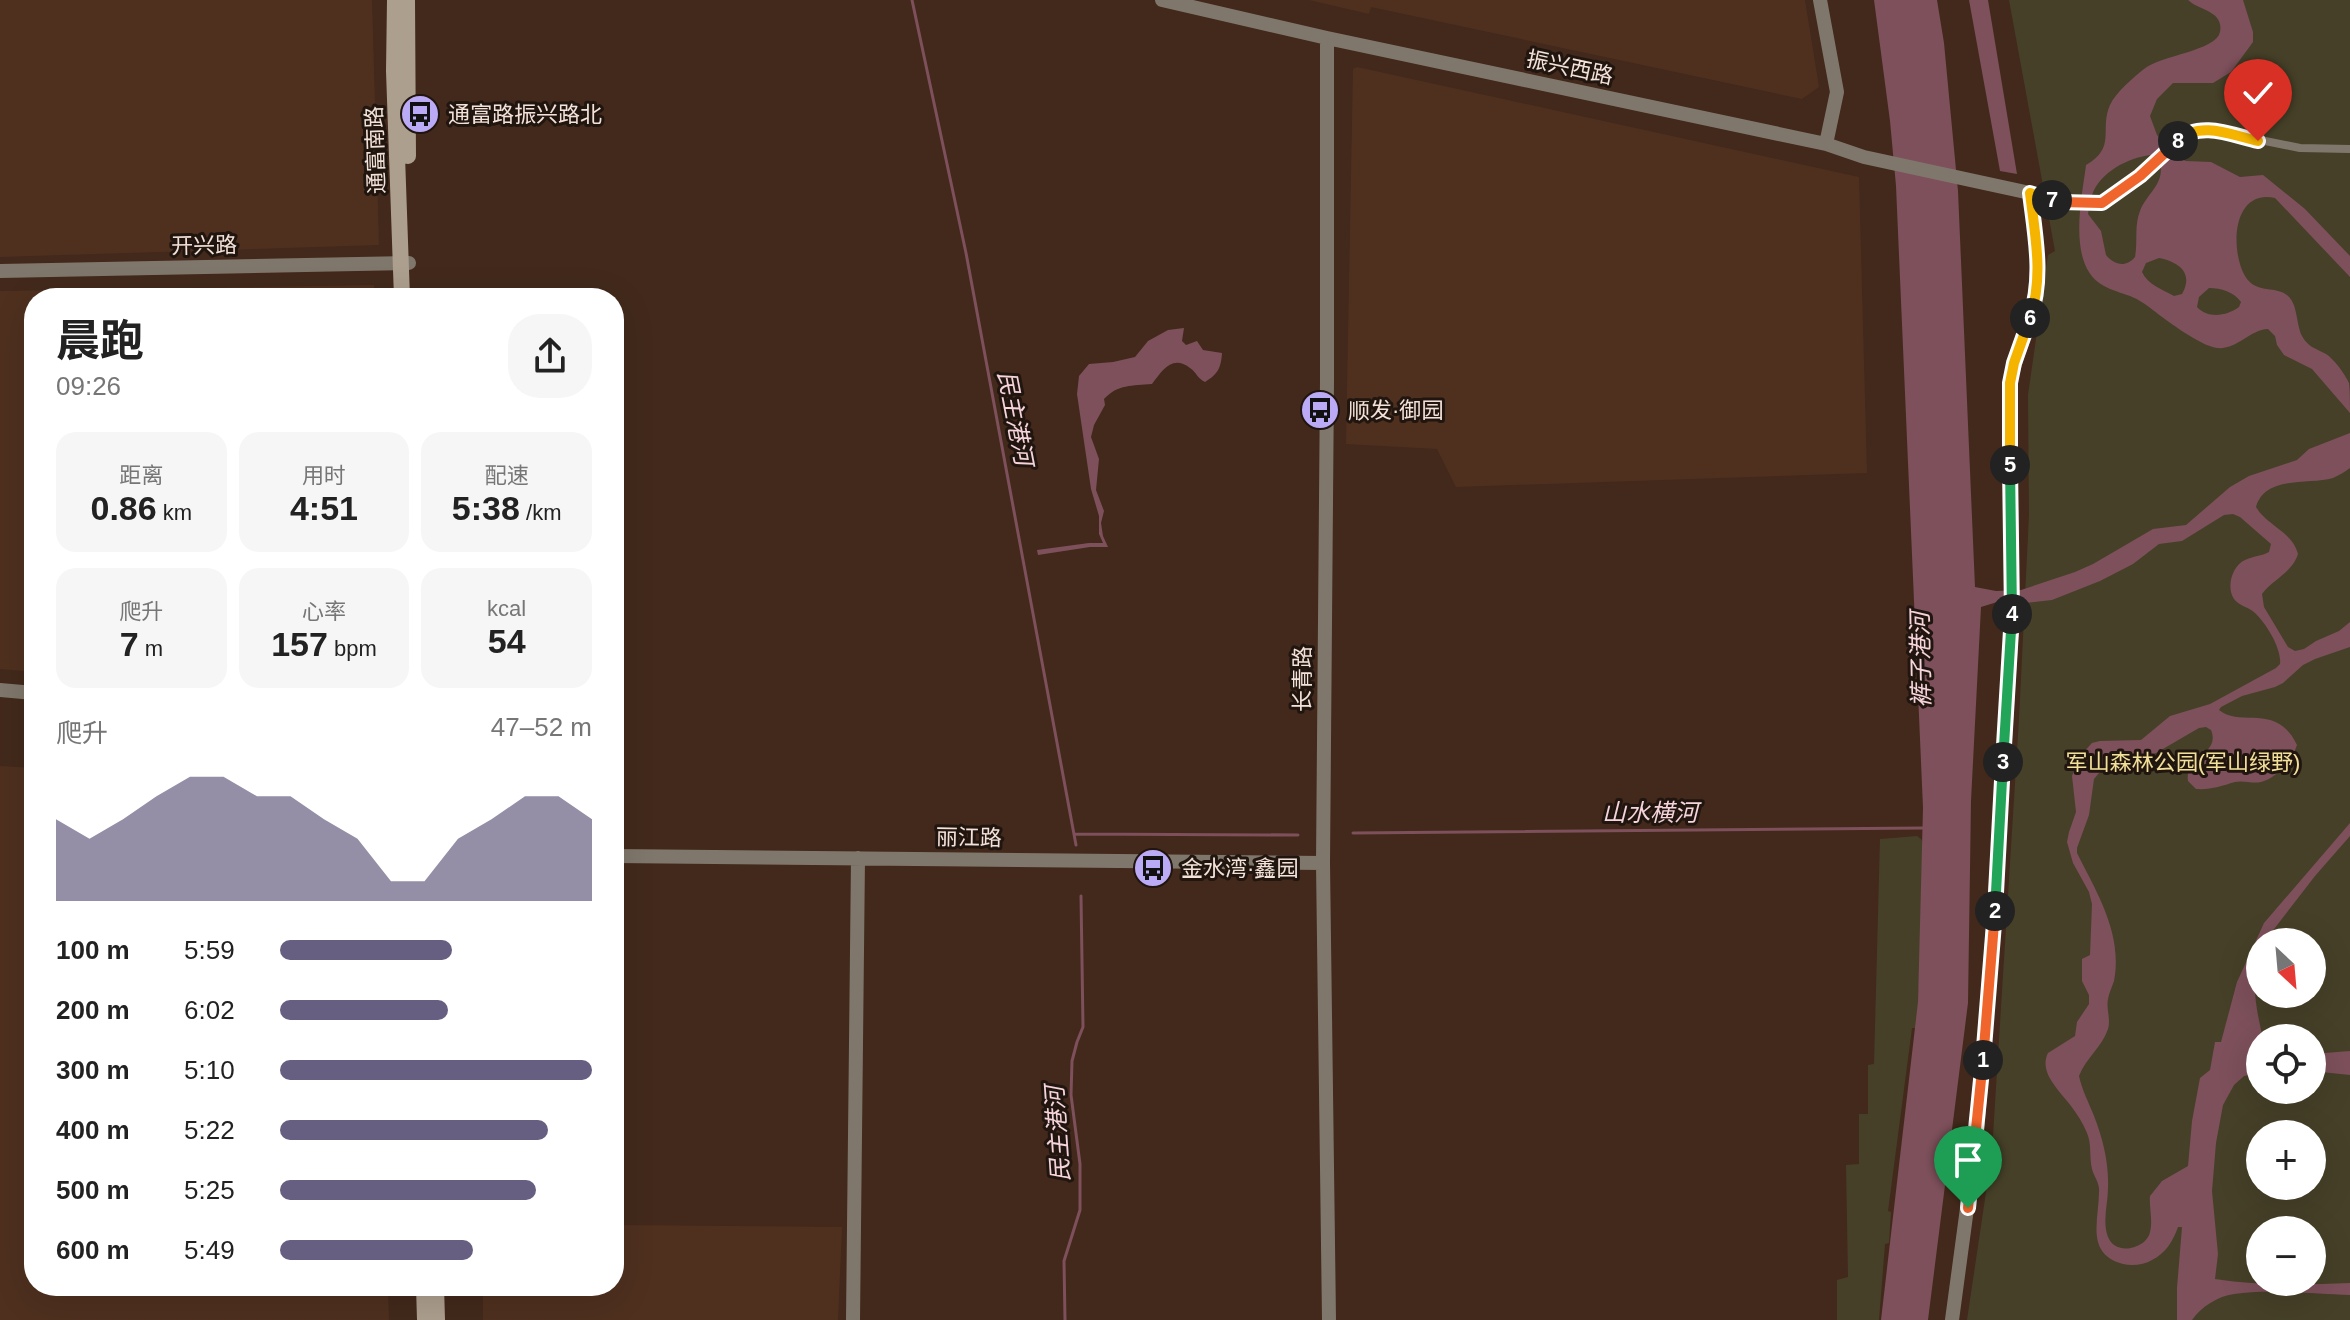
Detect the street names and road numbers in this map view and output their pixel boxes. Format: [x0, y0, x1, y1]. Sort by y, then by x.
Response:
street label: 振兴西路 [1524, 46, 1616, 89]
street label: 通富南路 [361, 106, 390, 194]
street label: 开兴路 [171, 232, 237, 259]
street label: 长青路 [1290, 646, 1315, 712]
street label: 丽江路 [936, 824, 1002, 851]

